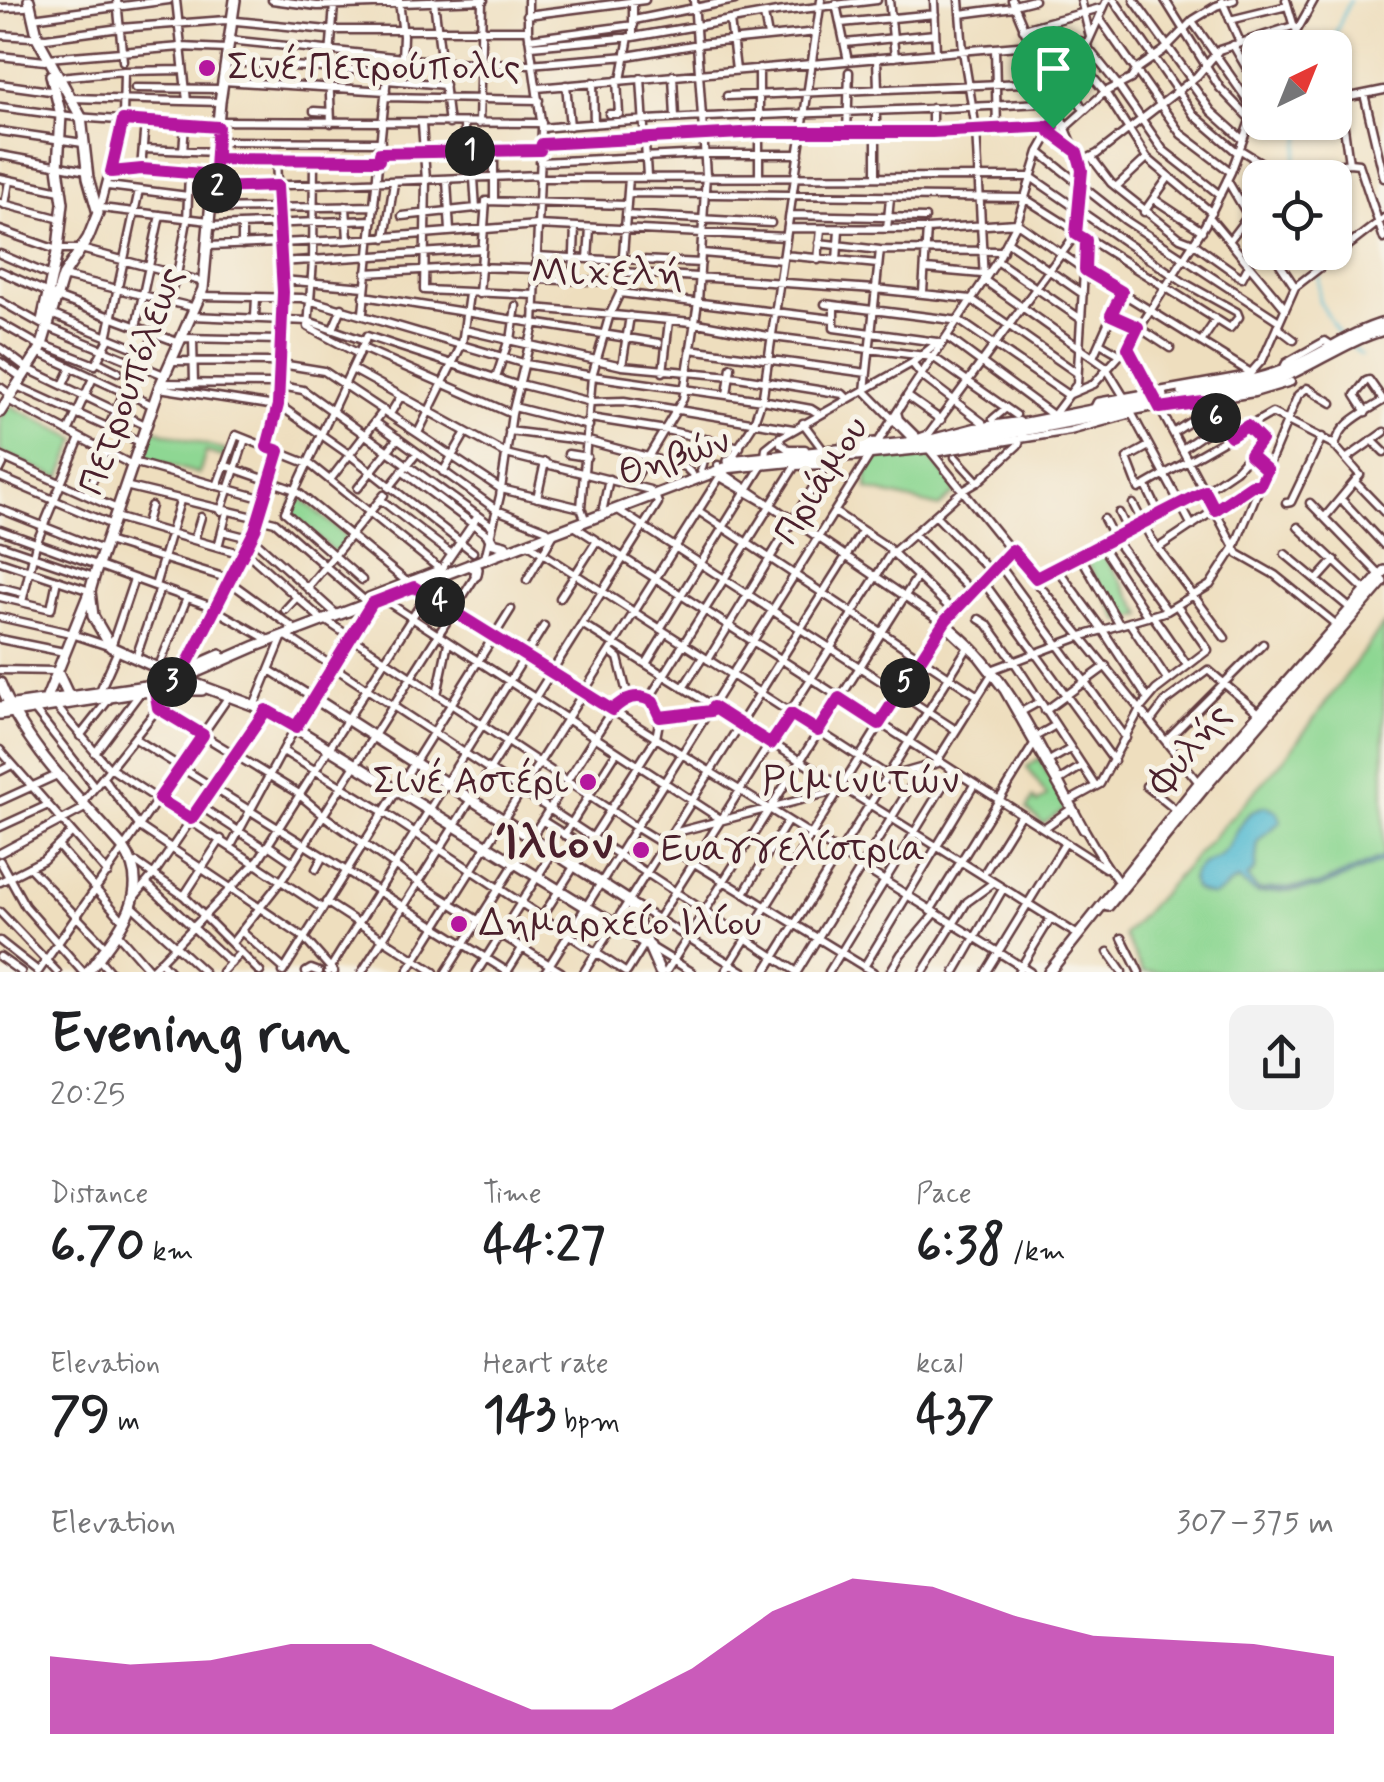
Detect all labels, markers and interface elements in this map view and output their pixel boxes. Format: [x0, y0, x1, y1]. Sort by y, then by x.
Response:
pin [1011, 26, 1096, 129]
north arrow [1242, 30, 1352, 140]
map controls [1242, 30, 1352, 270]
icon: arrive [1026, 41, 1081, 96]
place label: Σινέ Πετρούπολις [227, 43, 520, 93]
marker: Σινέ Πετρούπολις [196, 57, 218, 79]
pin: 1 [445, 126, 495, 176]
text: 1 [464, 132, 476, 169]
button: locate [1242, 160, 1352, 270]
pin: 2 [192, 163, 242, 213]
text: 2 [210, 169, 224, 206]
district label: Μιχελή [531, 248, 685, 300]
street label: Πετρουπόλεως [68, 260, 196, 502]
pin: 6 [1191, 393, 1241, 443]
text: 6 [1209, 399, 1223, 436]
street label: Πριάμου [763, 407, 881, 555]
street label: Θηβών [612, 417, 736, 499]
pin: 4 [415, 577, 465, 627]
text: 4 [432, 583, 448, 620]
pin: 3 [147, 657, 197, 707]
pin: 5 [880, 658, 930, 708]
text: 3 [166, 663, 178, 700]
text: 5 [897, 664, 913, 701]
street label: Φυλής [1136, 693, 1243, 807]
district label: Ριμινιτών [762, 756, 962, 808]
place label: Σινέ Αστέρι [373, 757, 568, 807]
marker: Σινέ Αστέρι [577, 771, 599, 793]
district label: Ίλιον [497, 813, 615, 876]
place label: Ευαγγελίστρια [661, 826, 925, 875]
marker: Ευαγγελίστρια [630, 839, 652, 861]
place label: Δημαρχείο Ιλίου [479, 900, 761, 949]
marker: Δημαρχείο Ιλίου [448, 913, 470, 935]
text: Evening run [50, 1000, 350, 1072]
button: share [1229, 1005, 1334, 1110]
text: 20:25 [50, 1074, 125, 1116]
text: Distance [50, 1176, 148, 1213]
text: Time [483, 1176, 542, 1213]
text: Pace [916, 1176, 972, 1213]
text: 6.70 [50, 1213, 145, 1279]
text: 44:27 [483, 1213, 605, 1279]
text: 6:38 [916, 1213, 1005, 1279]
text: km [145, 1234, 193, 1271]
text: /km [1005, 1234, 1066, 1271]
text: Elevation [50, 1346, 160, 1383]
text: Heart rate [483, 1346, 609, 1383]
text: kcal [916, 1346, 963, 1383]
text: 79 [50, 1383, 110, 1449]
text: 143 [483, 1383, 556, 1449]
text: 437 [916, 1383, 994, 1449]
text: m [110, 1404, 140, 1441]
text: bpm [556, 1404, 620, 1441]
text: Elevation [50, 1502, 176, 1544]
text: 307–375 m [1176, 1502, 1334, 1544]

